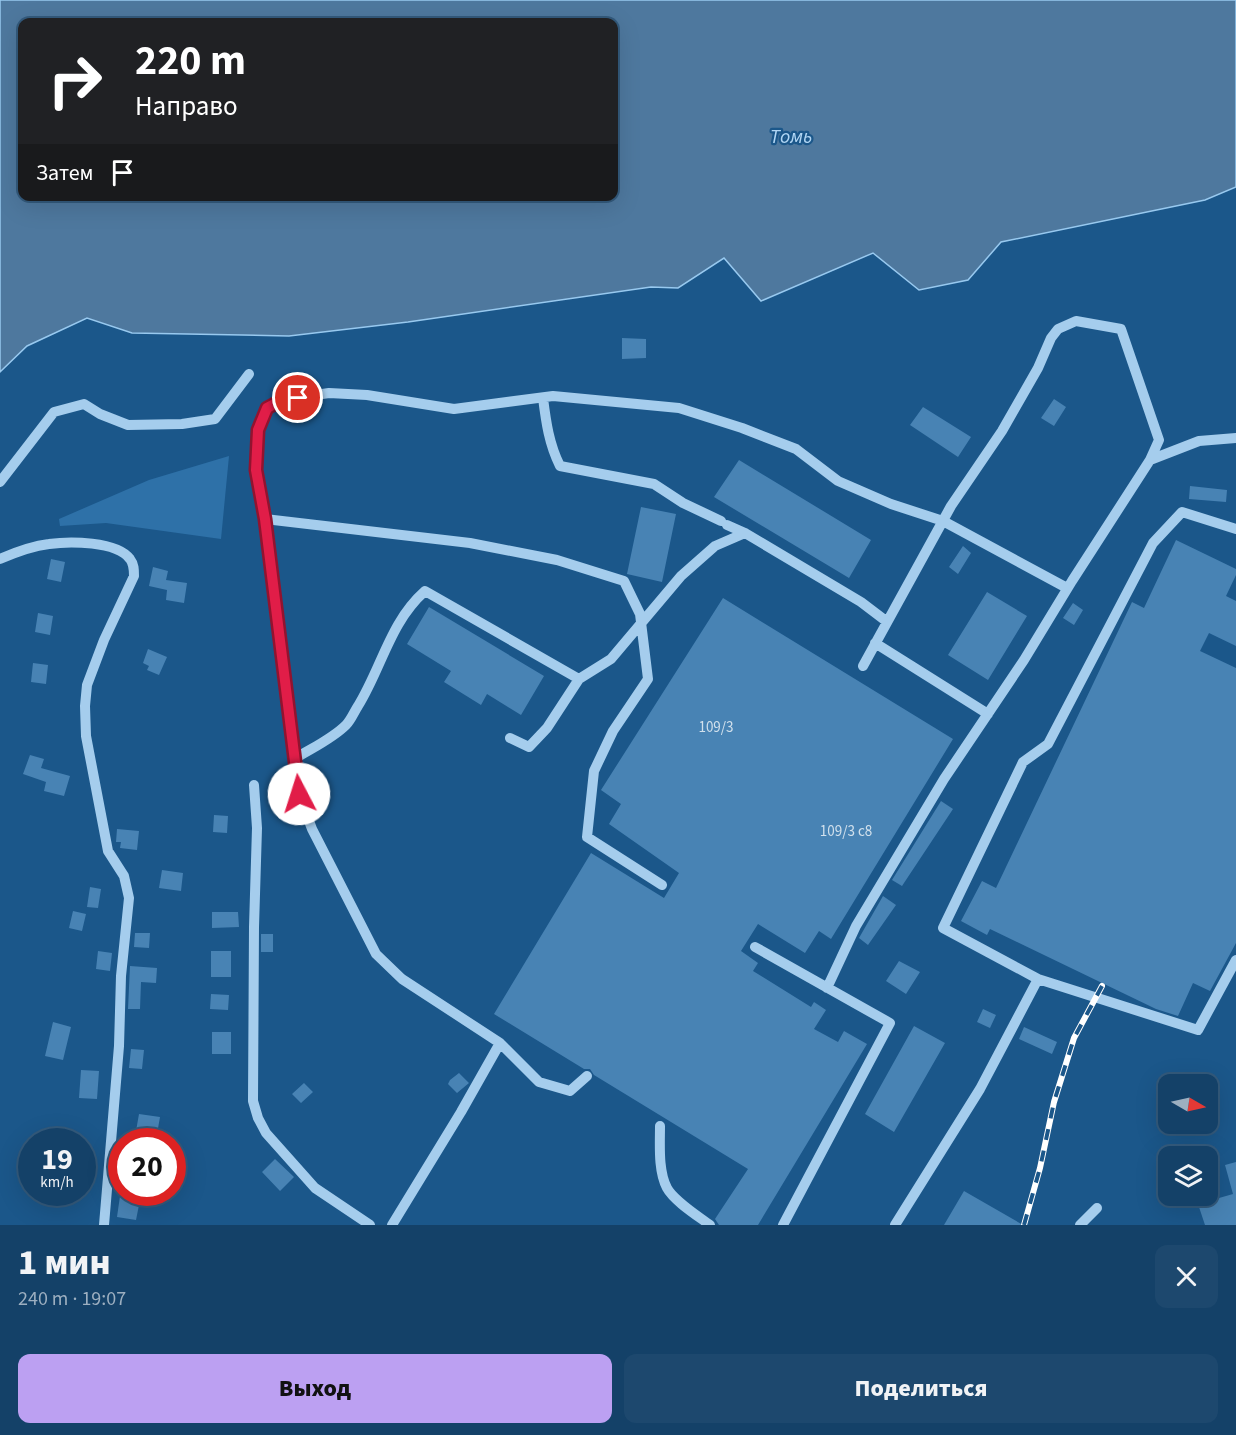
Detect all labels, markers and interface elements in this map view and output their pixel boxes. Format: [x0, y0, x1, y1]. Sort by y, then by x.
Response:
text: 220 m [135, 31, 246, 91]
icon: right [36, 42, 114, 120]
text: Направо [135, 87, 238, 126]
water label: Томь [770, 123, 812, 151]
icon: arrive [106, 156, 139, 189]
text: Затем [36, 157, 94, 189]
pin [272, 372, 323, 423]
icon: arrive [281, 381, 314, 414]
house number: 109/3 [698, 717, 734, 738]
position arrow [267, 762, 331, 826]
house number: 109/3 с8 [820, 821, 872, 842]
north arrow [1158, 1074, 1218, 1134]
map controls [1158, 1074, 1218, 1206]
speed limit sign: 20 [108, 1128, 186, 1206]
text: 19 [41, 1138, 73, 1181]
button: layers [1158, 1146, 1218, 1206]
text: km/h [40, 1172, 74, 1193]
text: 1 мин [18, 1237, 111, 1288]
button: close [1155, 1245, 1218, 1308]
text: 240 m · 19:07 [18, 1285, 126, 1313]
button: Выход [18, 1354, 612, 1423]
button: Поделиться [624, 1354, 1218, 1423]

